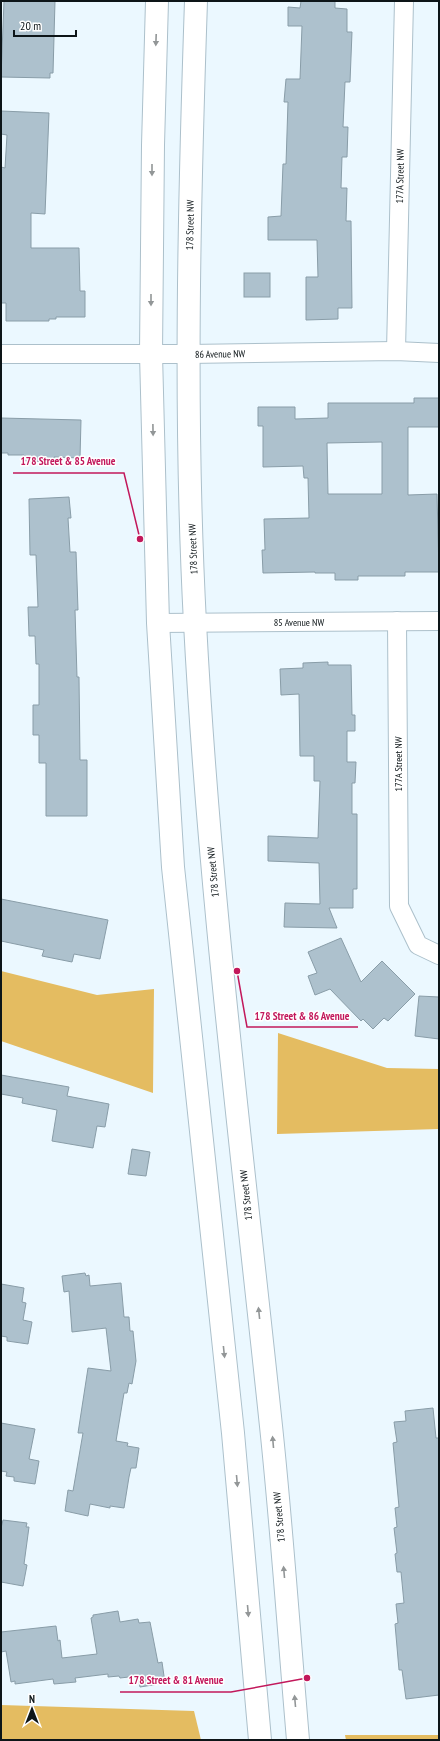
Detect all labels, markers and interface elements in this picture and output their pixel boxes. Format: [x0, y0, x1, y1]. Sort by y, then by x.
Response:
scale bar [14, 12, 76, 38]
text: 20 m [20, 18, 41, 33]
one-way arrow [153, 34, 159, 47]
street label: 177A Street NW [393, 148, 407, 203]
one-way arrow [149, 164, 155, 177]
street label: 178 Street NW [183, 199, 197, 250]
one-way arrow [148, 294, 154, 307]
street label: 86 Avenue NW [195, 347, 246, 361]
one-way arrow [150, 424, 156, 437]
callout: 178 Street & 85 Avenue [13, 450, 124, 473]
text: 178 Street & 85 Avenue [21, 454, 116, 468]
street label: 178 Street NW [186, 523, 200, 574]
street label: 85 Avenue NW [274, 616, 324, 629]
street label: 177A Street NW [392, 736, 405, 791]
street label: 178 Street NW [204, 846, 222, 898]
callout: 178 Street & 86 Avenue [247, 1004, 358, 1027]
text: 178 Street & 86 Avenue [255, 1009, 350, 1023]
street label: 178 Street NW [237, 1169, 255, 1221]
one-way arrow [255, 1307, 262, 1319]
one-way arrow [221, 1346, 228, 1358]
one-way arrow [269, 1436, 276, 1448]
one-way arrow [234, 1475, 241, 1487]
street label: 178 Street NW [270, 1491, 288, 1543]
one-way arrow [280, 1566, 287, 1578]
one-way arrow [245, 1605, 252, 1617]
callout: 178 Street & 81 Avenue [120, 1669, 231, 1692]
text: 178 Street & 81 Avenue [129, 1673, 224, 1687]
north arrow [12, 1689, 52, 1729]
text: N [29, 1692, 35, 1706]
one-way arrow [292, 1695, 298, 1707]

